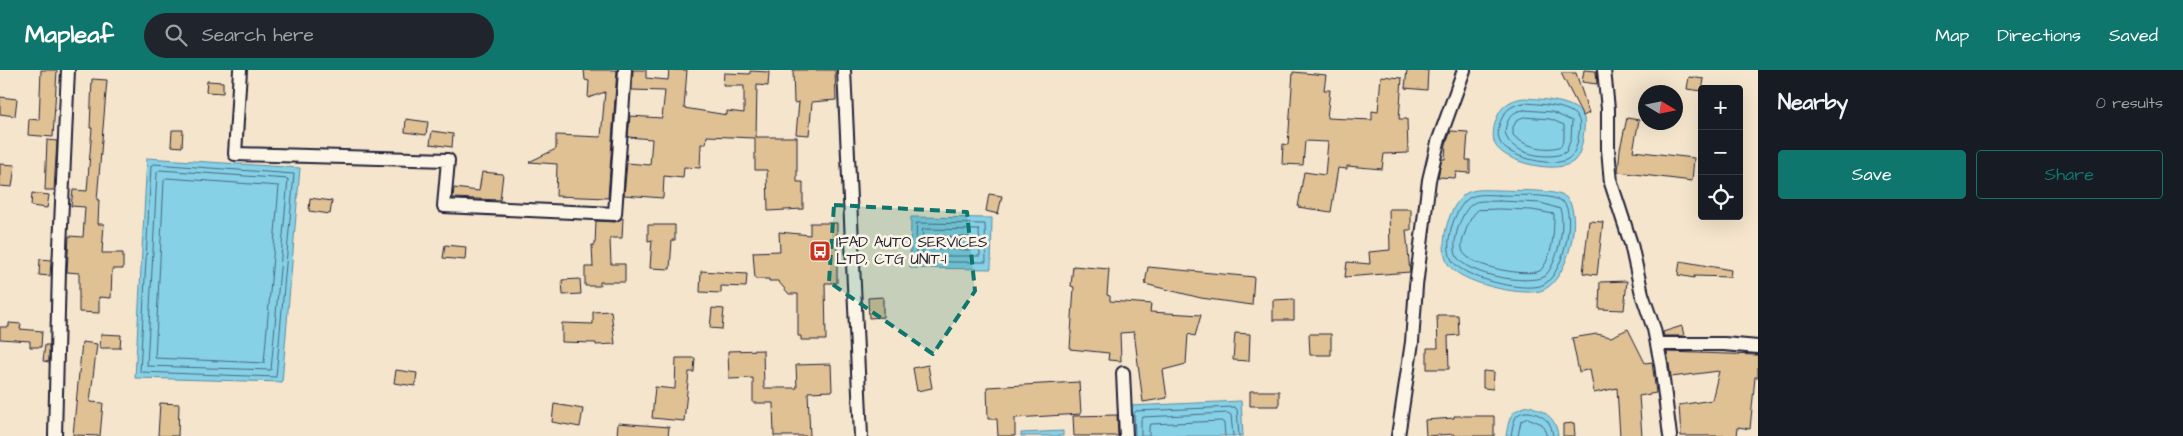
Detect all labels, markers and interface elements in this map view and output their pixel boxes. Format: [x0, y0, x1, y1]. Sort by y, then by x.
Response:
search box [144, 13, 494, 58]
text: Mapleaf [25, 18, 114, 52]
icon: search [162, 21, 190, 49]
text: Search here [202, 22, 314, 49]
text: Map [1935, 23, 1969, 48]
text: Directions [1997, 23, 2081, 48]
text: Saved [2109, 23, 2158, 48]
north arrow [1638, 85, 1683, 130]
map controls [1698, 85, 1743, 220]
button: + [1698, 85, 1743, 130]
text: Nearby [1778, 88, 1848, 117]
text: 0 results [2096, 92, 2163, 114]
button: − [1698, 130, 1743, 175]
button: Save [1778, 150, 1966, 199]
button: Share [1976, 150, 2163, 199]
button: locate [1698, 175, 1743, 220]
place label: IFAD AUTO SERVICES LTD, CTG UNIT-1 [836, 232, 988, 270]
bus stop icon: IFAD AUTO SERVICES LTD, CTG UNIT-1 [808, 239, 832, 263]

